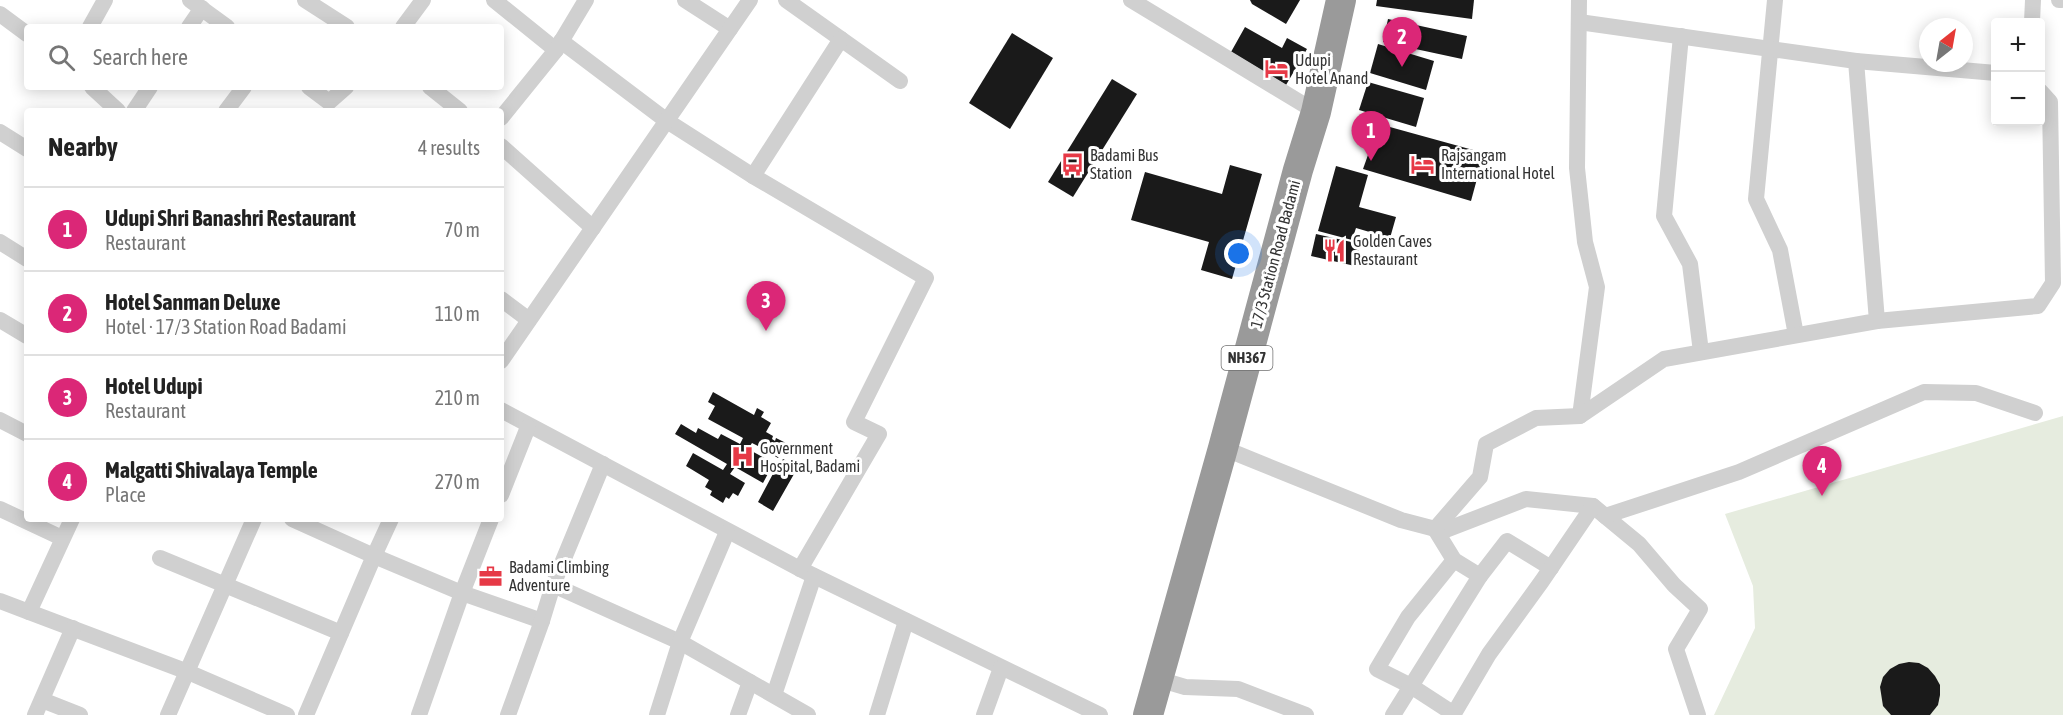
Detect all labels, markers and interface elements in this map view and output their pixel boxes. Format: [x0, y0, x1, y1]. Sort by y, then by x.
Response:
pin: 2 [1382, 17, 1422, 67]
north arrow [1919, 18, 1973, 72]
map controls [1991, 18, 2045, 126]
button: + [1991, 18, 2045, 72]
search box [24, 24, 504, 90]
icon: search [45, 41, 78, 74]
text: Search here [93, 44, 188, 70]
place label: Udupi Hotel Anand [1295, 51, 1368, 87]
hotel icon: Udupi Hotel Anand [1264, 56, 1290, 82]
button: − [1991, 72, 2045, 126]
pin: 1 [1352, 112, 1390, 161]
text: Nearby [48, 132, 118, 162]
text: 4 results [418, 136, 480, 159]
place label: Badami Bus Station [1090, 146, 1159, 182]
place label: Rajsangam International Hotel [1441, 146, 1555, 182]
bus stop icon: Badami Bus Station [1059, 151, 1085, 177]
hotel icon: Rajsangam International Hotel [1410, 151, 1436, 177]
street label: 17/3 Station Road Badami [1247, 178, 1303, 330]
text: Udupi Shri Banashri Restaurant [105, 205, 356, 231]
text: 1 [63, 218, 72, 241]
text: 70 m [444, 218, 480, 241]
text: Restaurant [105, 231, 186, 254]
place label: Golden Caves Restaurant [1353, 232, 1432, 268]
restaurant icon: Golden Caves Restaurant [1322, 237, 1348, 263]
your location [1224, 239, 1253, 268]
pin: 3 [746, 282, 786, 331]
text: Hotel Sanman Deluxe [105, 289, 280, 315]
text: 2 [63, 302, 72, 325]
text: 110 m [435, 302, 480, 325]
text: Hotel · 17/3 Station Road Badami [105, 315, 347, 338]
road number: NH367 [1222, 346, 1272, 370]
text: Hotel Udupi [105, 373, 203, 399]
text: 3 [63, 386, 72, 409]
text: 210 m [435, 386, 480, 409]
text: Restaurant [105, 399, 186, 422]
place label: Government Hospital, Badami [760, 439, 860, 476]
hospital icon: Government Hospital, Badami [729, 444, 755, 470]
pin: 4 [1802, 446, 1842, 496]
text: Malgatti Shivalaya Temple [105, 457, 318, 483]
text: 4 [63, 470, 72, 493]
text: 270 m [435, 470, 480, 493]
text: Place [105, 483, 146, 506]
place label: Badami Climbing Adventure [509, 558, 609, 594]
office icon: Badami Climbing Adventure [478, 563, 504, 589]

